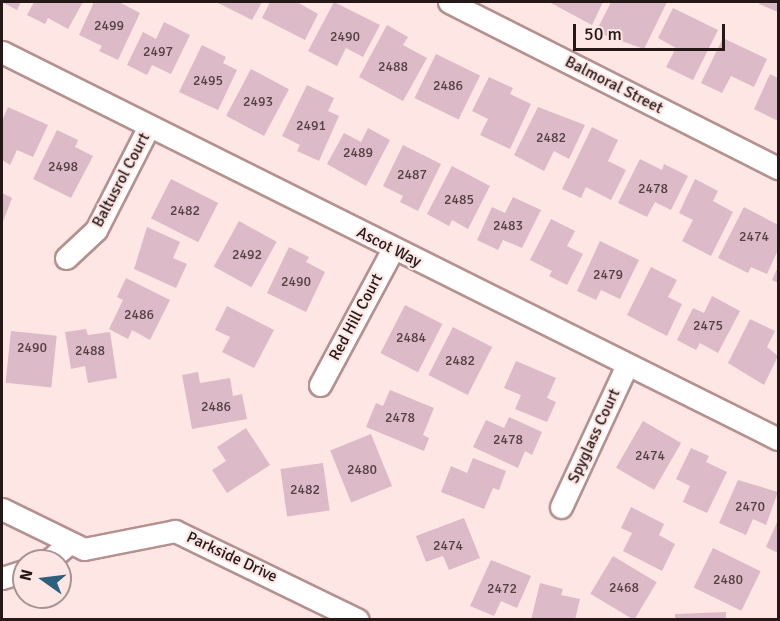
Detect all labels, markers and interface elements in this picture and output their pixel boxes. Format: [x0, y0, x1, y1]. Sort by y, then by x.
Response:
scale bar [576, 12, 728, 50]
house number: 2499 [94, 18, 124, 34]
text: 50 m [584, 23, 622, 45]
house number: 2490 [330, 29, 360, 45]
house number: 2497 [143, 44, 173, 60]
street label: Balmoral Street [562, 52, 666, 118]
house number: 2488 [378, 59, 408, 75]
house number: 2495 [193, 73, 223, 89]
house number: 2486 [433, 78, 463, 94]
house number: 2493 [243, 94, 273, 110]
house number: 2491 [296, 118, 326, 134]
street label: Baltusrol Court [88, 130, 154, 230]
house number: 2482 [536, 130, 566, 146]
house number: 2489 [343, 145, 373, 161]
house number: 2498 [48, 159, 78, 175]
house number: 2487 [397, 167, 427, 183]
house number: 2478 [638, 181, 668, 197]
house number: 2485 [444, 192, 474, 208]
house number: 2482 [170, 203, 200, 219]
house number: 2483 [493, 218, 523, 234]
street label: Ascot Way [353, 223, 425, 271]
house number: 2474 [739, 229, 769, 245]
house number: 2492 [232, 247, 262, 263]
house number: 2479 [593, 267, 623, 283]
street label: Red Hill Court [325, 270, 387, 364]
house number: 2490 [281, 274, 311, 290]
house number: 2486 [124, 307, 154, 323]
house number: 2475 [693, 318, 723, 334]
house number: 2484 [396, 330, 426, 346]
house number: 2490 [17, 340, 47, 356]
house number: 2488 [75, 343, 105, 359]
house number: 2482 [445, 353, 475, 369]
street label: Spyglass Court [564, 386, 624, 486]
house number: 2486 [201, 399, 231, 415]
house number: 2478 [385, 410, 415, 426]
house number: 2478 [493, 432, 523, 448]
house number: 2474 [635, 448, 665, 464]
house number: 2480 [347, 462, 377, 478]
house number: 2482 [290, 482, 320, 498]
house number: 2470 [735, 499, 765, 515]
street label: Parkside Drive [184, 528, 280, 586]
house number: 2474 [433, 538, 463, 554]
north arrow [12, 549, 72, 609]
text: N [15, 567, 38, 583]
house number: 2480 [713, 572, 743, 588]
house number: 2468 [609, 580, 639, 596]
house number: 2472 [487, 581, 517, 597]

